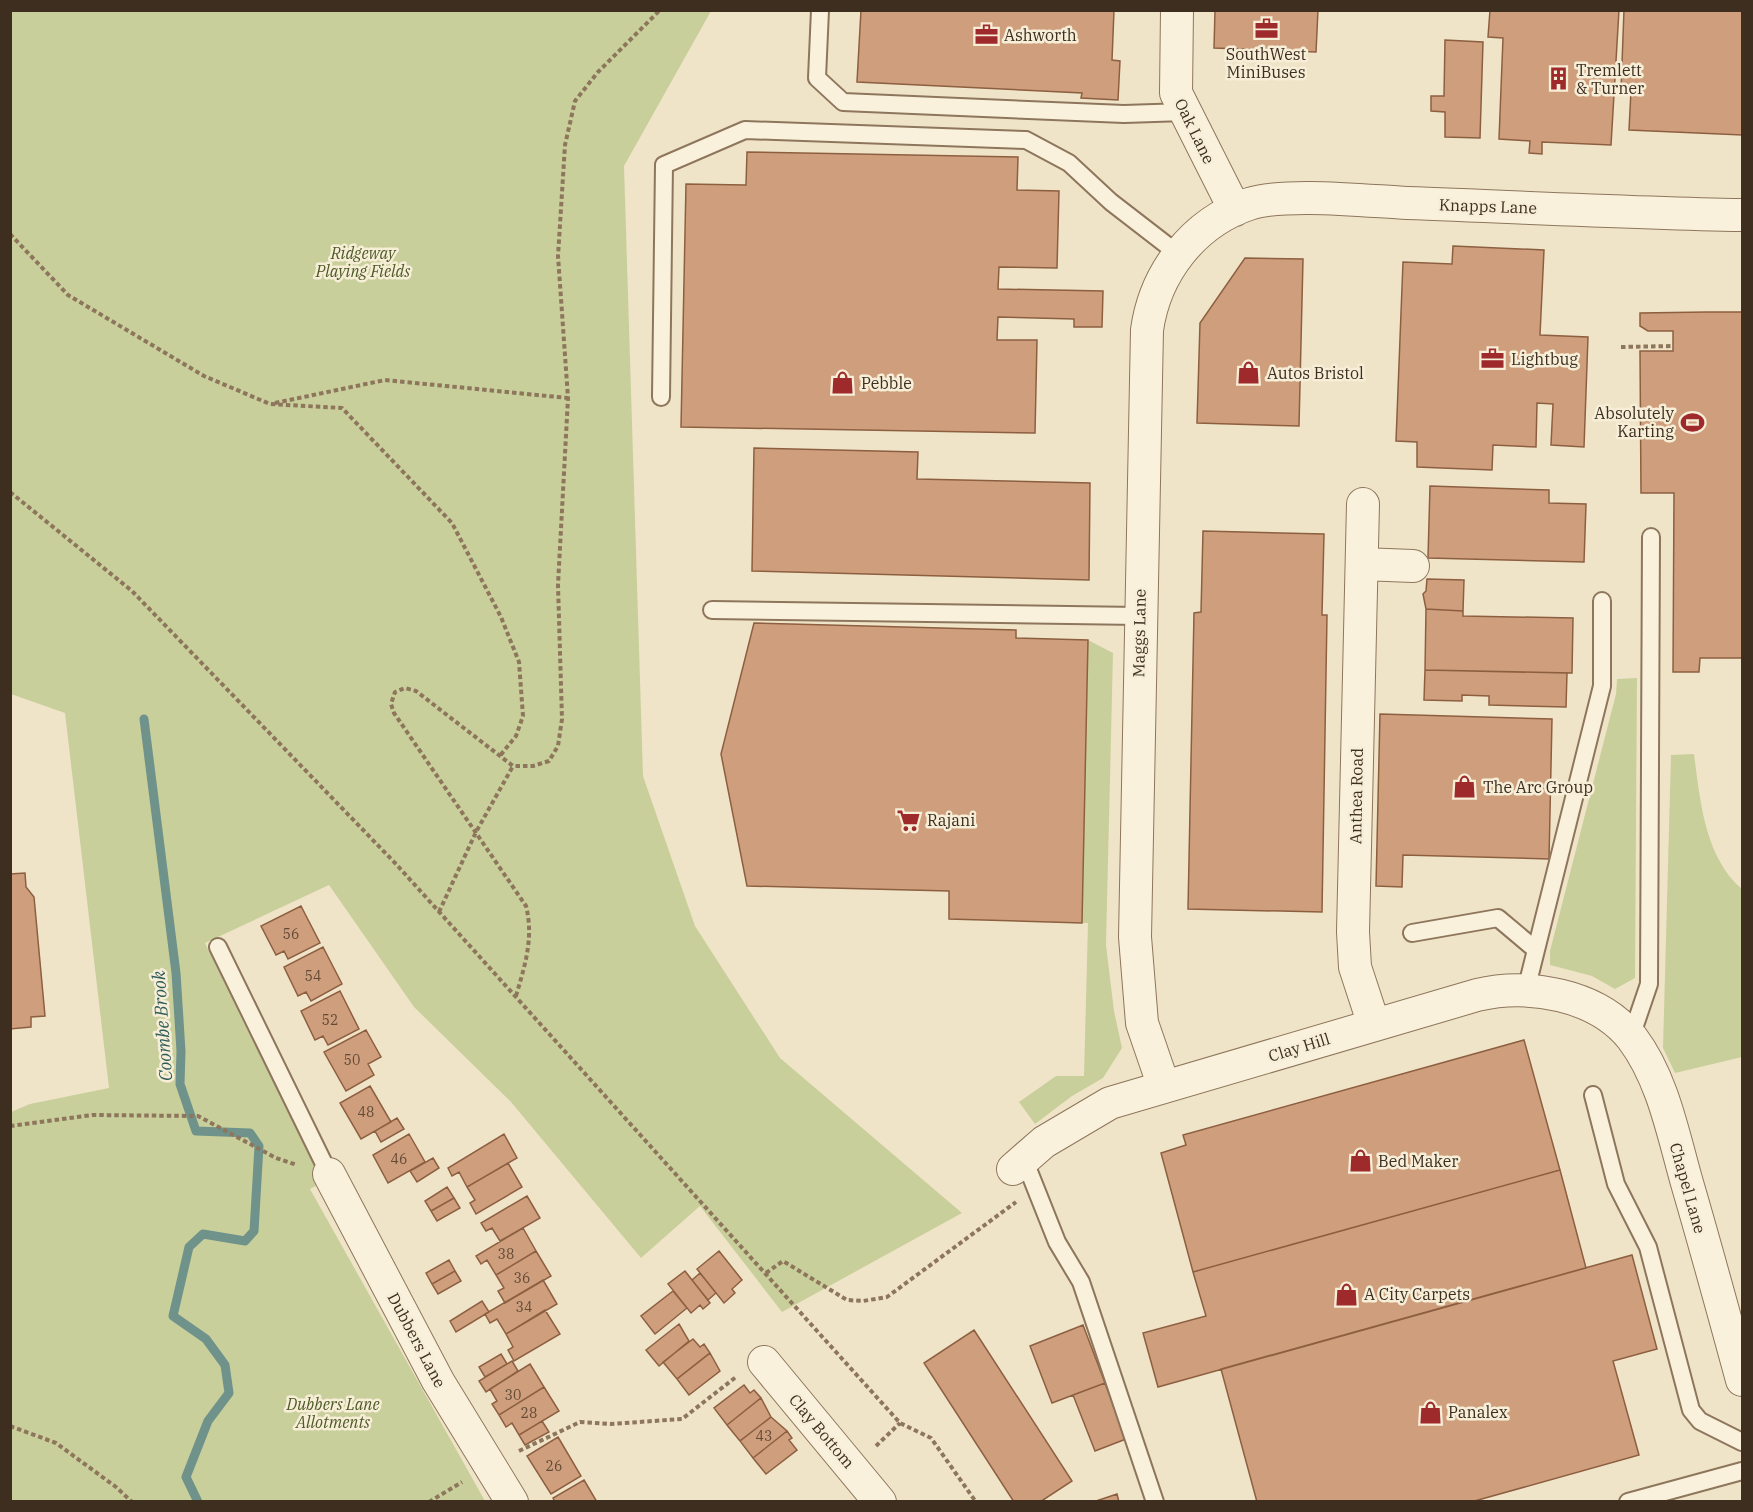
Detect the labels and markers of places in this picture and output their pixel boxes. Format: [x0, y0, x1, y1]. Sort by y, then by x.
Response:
office icon: SouthWest MiniBuses [1253, 16, 1279, 42]
office icon: Ashworth [973, 22, 999, 48]
place label: Ashworth [1004, 25, 1077, 45]
place label: SouthWest MiniBuses [1226, 44, 1306, 82]
place label: Tremlett & Turner [1576, 60, 1644, 98]
building icon: Tremlett & Turner [1545, 66, 1571, 92]
office icon: Lightbug [1480, 346, 1506, 372]
place label: Lightbug [1511, 349, 1578, 369]
shop icon: Autos Bristol [1236, 360, 1262, 386]
place label: Autos Bristol [1267, 363, 1364, 383]
shop icon: Pebble [830, 370, 856, 396]
place label: Pebble [861, 373, 912, 393]
place label: Absolutely Karting [1594, 403, 1674, 441]
sports icon: Absolutely Karting [1679, 409, 1705, 435]
shop icon: The Arc Group [1452, 774, 1478, 800]
place label: The Arc Group [1483, 777, 1593, 797]
supermarket icon: Rajani [896, 807, 922, 833]
place label: Rajani [927, 810, 975, 830]
shop icon: Bed Maker [1347, 1148, 1373, 1174]
place label: Bed Maker [1378, 1151, 1458, 1171]
shop icon: A City Carpets [1333, 1281, 1359, 1307]
place label: A City Carpets [1364, 1284, 1470, 1304]
shop icon: Panalex [1417, 1399, 1443, 1425]
place label: Panalex [1448, 1402, 1508, 1422]

